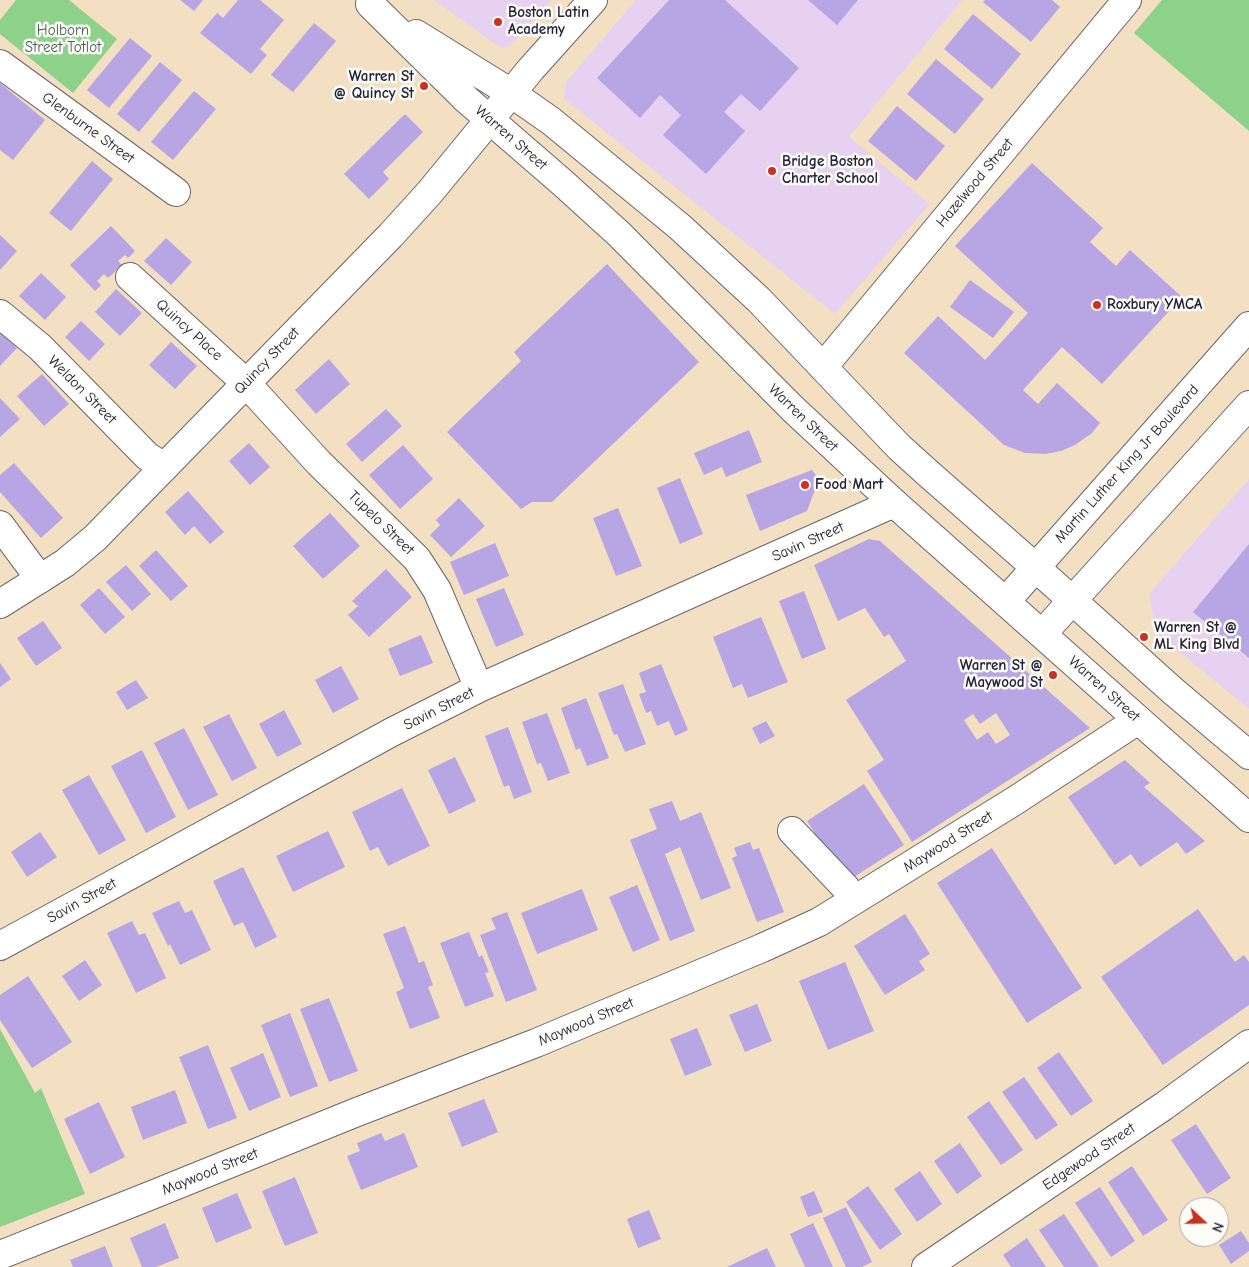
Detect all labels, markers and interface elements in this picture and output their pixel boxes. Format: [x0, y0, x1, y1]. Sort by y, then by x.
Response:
place label: Boston Latin Academy [508, 4, 589, 39]
marker: Boston Latin Academy [492, 16, 504, 28]
park label: Holborn Street Totlot [25, 22, 101, 57]
place label: Warren St @ Quincy St [334, 68, 414, 103]
marker: Warren St @ Quincy St [418, 80, 430, 92]
street label: Glenburne Street [38, 88, 138, 168]
street label: Warren Street [471, 102, 551, 174]
street label: Hazelwood Street [933, 135, 1017, 231]
place label: Bridge Boston Charter School [782, 153, 878, 188]
marker: Bridge Boston Charter School [766, 165, 778, 177]
street label: Quincy Place [152, 296, 226, 364]
place label: Roxbury YMCA [1107, 296, 1202, 314]
marker: Roxbury YMCA [1091, 299, 1103, 311]
street label: Quincy Street [230, 324, 304, 398]
street label: Weldon Street [44, 352, 120, 428]
street label: Warren Street [764, 380, 842, 456]
street label: Martin Luther King Jr Boulevard [1051, 381, 1203, 547]
place label: Food Mart [815, 476, 883, 494]
marker: Food Mart [799, 479, 811, 491]
street label: Tupelo Street [344, 487, 418, 559]
street label: Savin Street [769, 518, 847, 566]
place label: Warren St @ ML King Blvd [1154, 619, 1240, 654]
marker: Warren St @ ML King Blvd [1138, 631, 1150, 643]
street label: Warren Street [1065, 652, 1143, 726]
place label: Warren St @ Maywood St [960, 657, 1043, 692]
marker: Warren St @ Maywood St [1047, 669, 1059, 681]
street label: Savin Street [401, 684, 477, 734]
street label: Maywood Street [900, 807, 996, 877]
street label: Savin Street [44, 875, 120, 927]
street label: Maywood Street [535, 994, 637, 1050]
street label: Edgewood Street [1039, 1119, 1139, 1195]
street label: Maywood Street [159, 1145, 261, 1199]
north arrow [1179, 1197, 1229, 1247]
text: N [1208, 1220, 1227, 1235]

